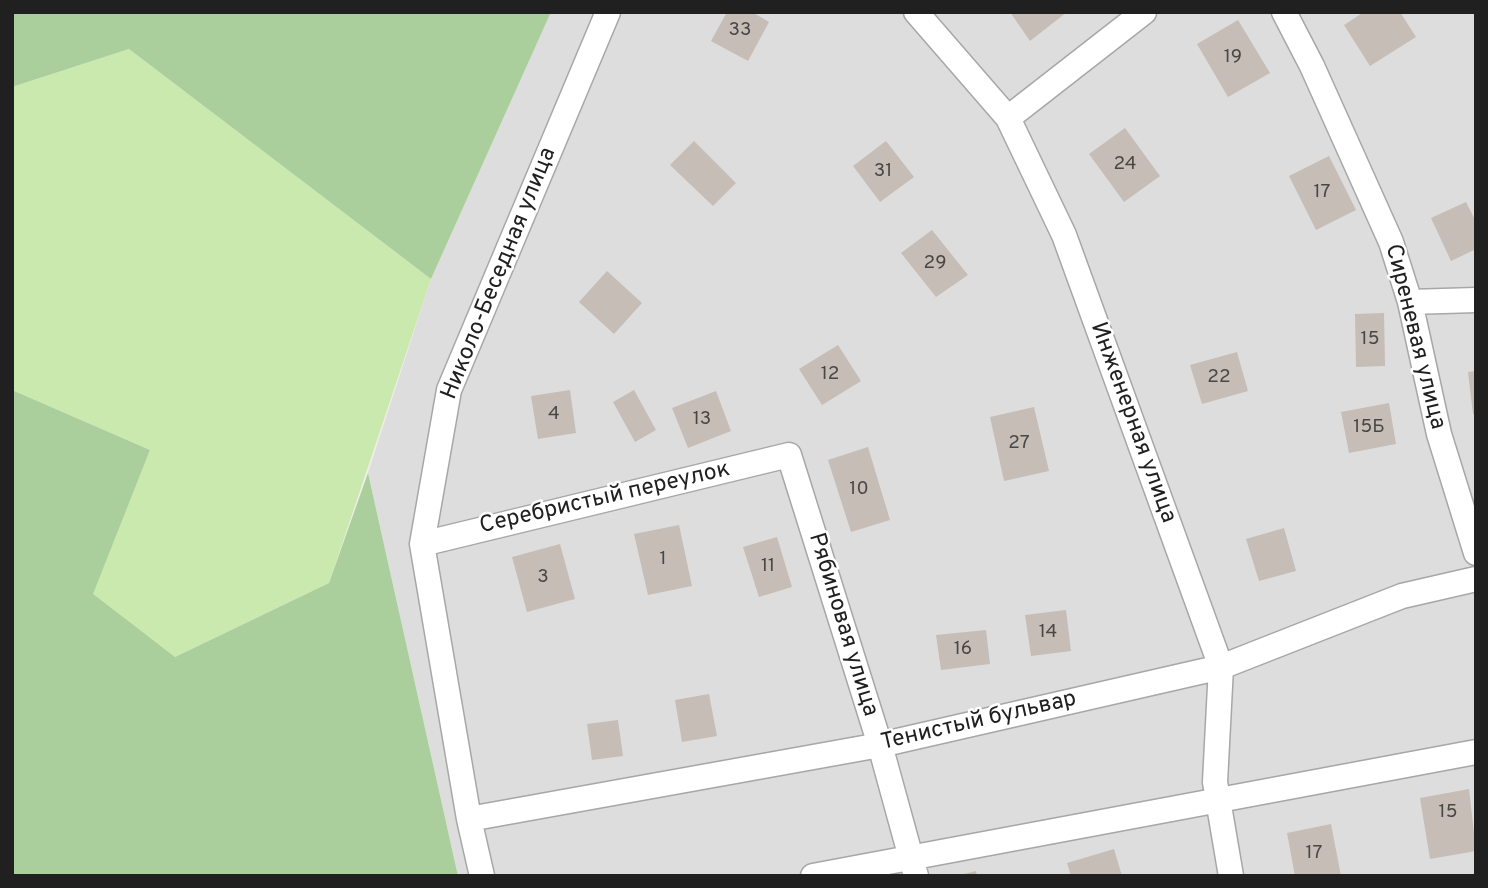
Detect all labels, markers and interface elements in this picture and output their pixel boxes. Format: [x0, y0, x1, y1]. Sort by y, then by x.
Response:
house number: 33 [729, 20, 751, 42]
house number: 19 [1224, 47, 1242, 69]
street label: Николо-Беседная улица [437, 144, 563, 404]
house number: 24 [1113, 154, 1137, 176]
house number: 31 [874, 161, 892, 183]
house number: 17 [1314, 182, 1330, 204]
street label: Сиреневая улица [1378, 241, 1450, 433]
house number: 29 [924, 253, 946, 275]
street label: Инженерная улица [1083, 319, 1181, 527]
house number: 15 [1361, 329, 1379, 351]
house number: 12 [821, 364, 839, 386]
house number: 22 [1207, 367, 1231, 389]
house number: 4 [548, 404, 560, 426]
house number: 13 [693, 409, 711, 431]
house number: 15Б [1353, 417, 1385, 439]
house number: 27 [1008, 433, 1030, 455]
street label: Серебристый переулок [477, 457, 733, 541]
house number: 10 [849, 479, 869, 501]
street label: Рябиновая улица [801, 530, 883, 720]
house number: 1 [659, 549, 667, 571]
house number: 11 [761, 556, 775, 578]
house number: 3 [537, 567, 549, 589]
house number: 14 [1039, 622, 1057, 644]
house number: 16 [954, 639, 972, 661]
street label: Тенистый бульвар [879, 686, 1079, 758]
house number: 15 [1439, 802, 1457, 824]
house number: 17 [1306, 843, 1322, 865]

